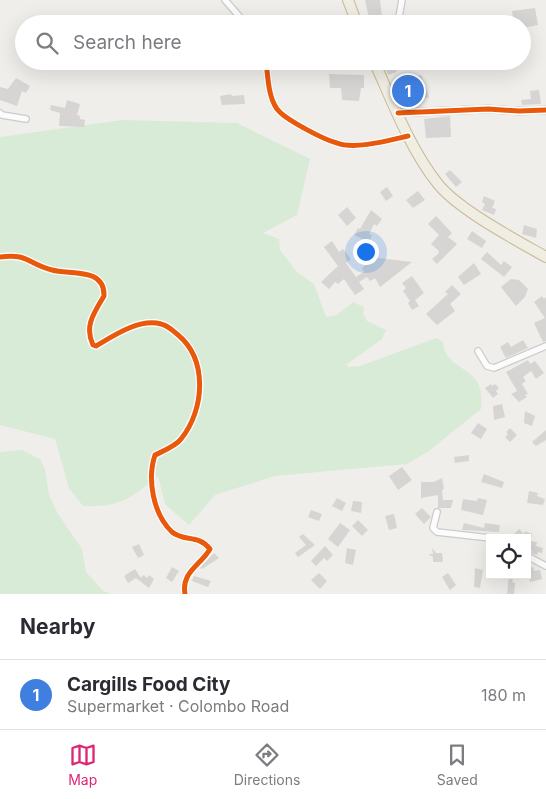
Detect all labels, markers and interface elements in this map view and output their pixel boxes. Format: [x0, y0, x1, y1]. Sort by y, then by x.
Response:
search box [15, 15, 531, 70]
icon: search [33, 29, 61, 57]
text: Search here [73, 31, 182, 54]
pin: 1 [392, 72, 424, 110]
your location [353, 239, 379, 265]
map controls [486, 534, 531, 579]
button: locate [486, 534, 531, 579]
text: Nearby [20, 614, 95, 639]
text: Cargills Food City [67, 673, 230, 696]
text: 1 [33, 685, 39, 705]
text: 180 m [481, 685, 526, 705]
text: Supermarket · Colombo Road [67, 696, 289, 716]
tab: Map [68, 741, 97, 788]
tab: Directions [234, 741, 300, 788]
tab: Saved [437, 741, 478, 788]

